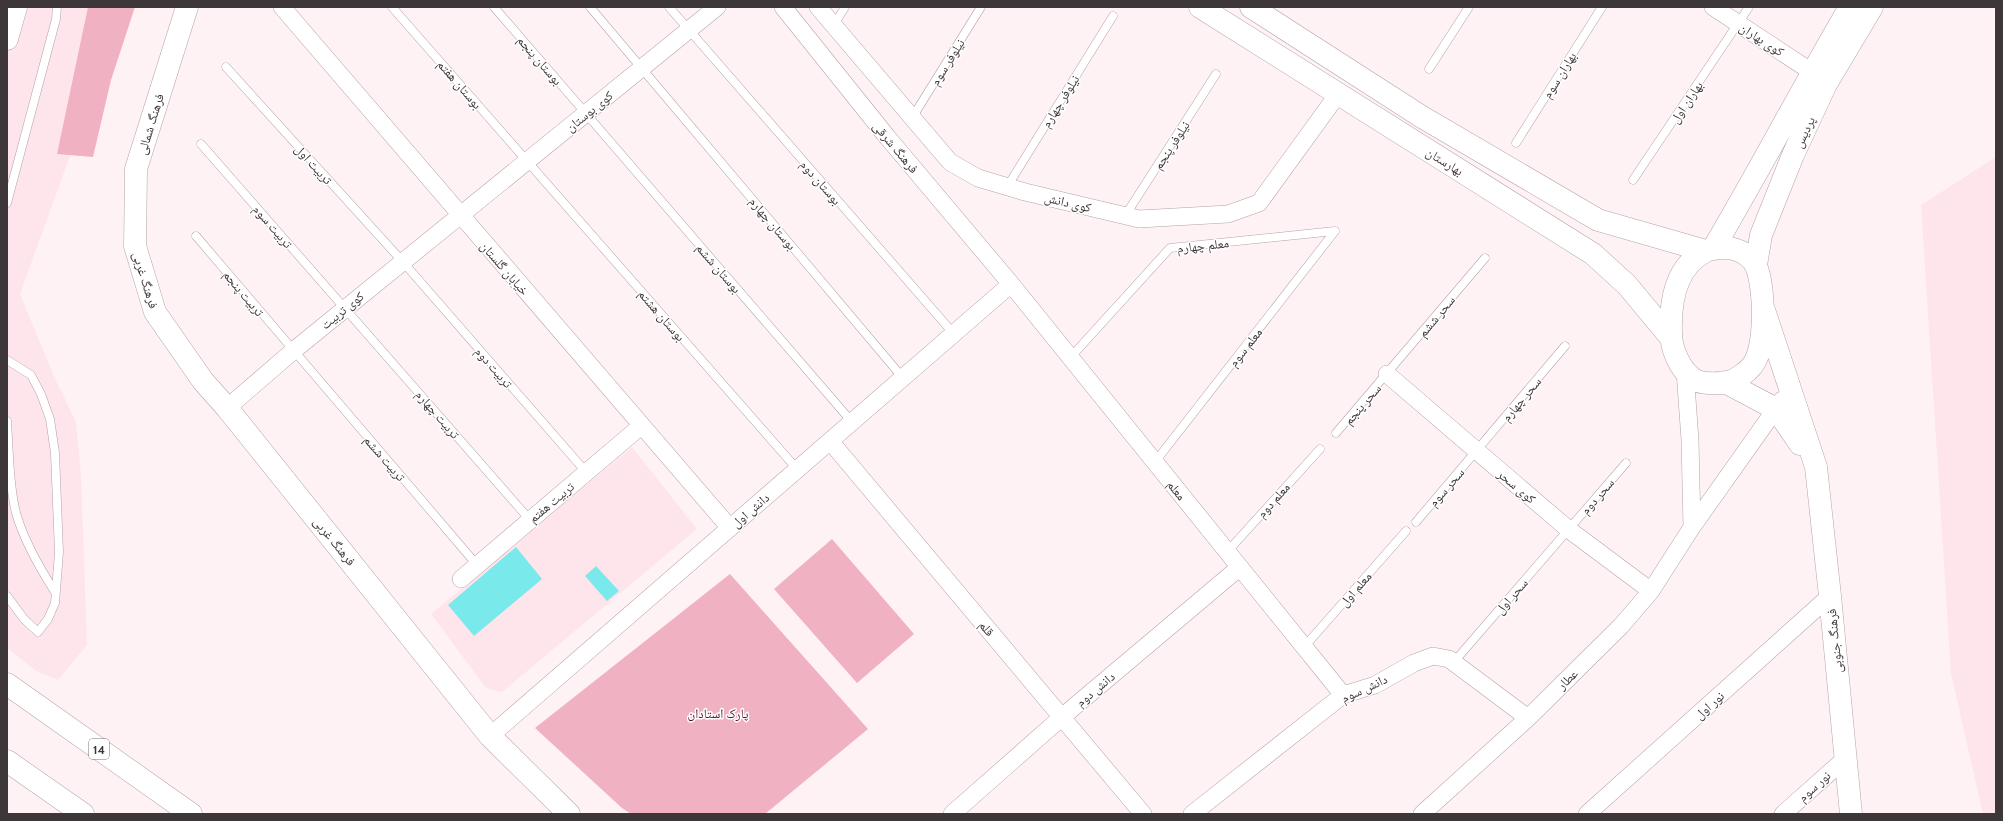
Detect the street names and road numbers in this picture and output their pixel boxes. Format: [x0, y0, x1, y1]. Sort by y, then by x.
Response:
street label: کوی بهاران [1736, 19, 1788, 60]
street label: بوستان پنجم [513, 32, 566, 89]
street label: نیلوفر سوم [926, 36, 968, 89]
street label: بهاران سوم [1539, 49, 1580, 102]
street label: بوستان هفتم [434, 56, 486, 113]
street label: نیلوفر چهارم [1038, 72, 1083, 131]
street label: بهاران اول [1666, 78, 1707, 127]
street label: کوی بوستان [562, 87, 617, 136]
street label: فرهنگ شمالی [133, 92, 168, 157]
street label: پردیس [1790, 114, 1819, 151]
street label: فرهنگ شرقی [869, 118, 922, 177]
street label: نیلوفر پنجم [1149, 118, 1194, 173]
street label: تربیت اول [291, 141, 336, 188]
street label: بهارستان [1423, 143, 1467, 179]
street label: بوستان دوم [796, 156, 845, 208]
street label: کوی دانش [1043, 189, 1094, 216]
street label: بوستان چهارم [745, 193, 800, 254]
street label: تربیت سوم [249, 201, 296, 252]
street label: معلم چهارم [1176, 234, 1230, 257]
street label: خیابان گلستان [476, 238, 533, 299]
street label: بوستان ششم [692, 240, 745, 297]
street label: فرهنگ غربی [129, 250, 162, 311]
street label: تربیت پنجم [219, 267, 268, 320]
street label: بوستان هشتم [634, 286, 689, 345]
street label: کوی تربیت [317, 287, 368, 333]
street label: سحر ششم [1414, 292, 1459, 341]
street label: معلم سوم [1225, 324, 1266, 370]
street label: تربیت دوم [471, 343, 516, 392]
street label: سحر چهارم [1498, 373, 1545, 425]
street label: سحر پنجم [1340, 380, 1385, 429]
street label: تربیت چهارم [412, 386, 464, 442]
street label: تربیت ششم [360, 432, 409, 485]
street label: سحر سوم [1425, 464, 1468, 510]
street label: کوی سحر [1493, 465, 1540, 508]
street label: سحر دوم [1577, 474, 1618, 518]
street label: معلم [1163, 477, 1190, 504]
street label: تربیت هفتم [525, 478, 578, 526]
street label: معلم دوم [1253, 479, 1294, 522]
street label: دانش اول [728, 489, 773, 532]
street label: فرهنگ غربی [310, 513, 360, 569]
street label: معلم اول [1335, 568, 1375, 610]
street label: سحر اول [1491, 575, 1532, 618]
street label: فرهنگ جنوبی [1823, 608, 1846, 674]
street label: قلم [975, 617, 998, 640]
street label: عطار [1552, 665, 1582, 694]
street label: دانش دوم [1072, 668, 1118, 711]
street label: دانش سوم [1338, 670, 1390, 707]
street label: نور اول [1691, 688, 1728, 723]
road number: 14 [89, 739, 109, 759]
street label: نور سوم [1794, 767, 1834, 806]

